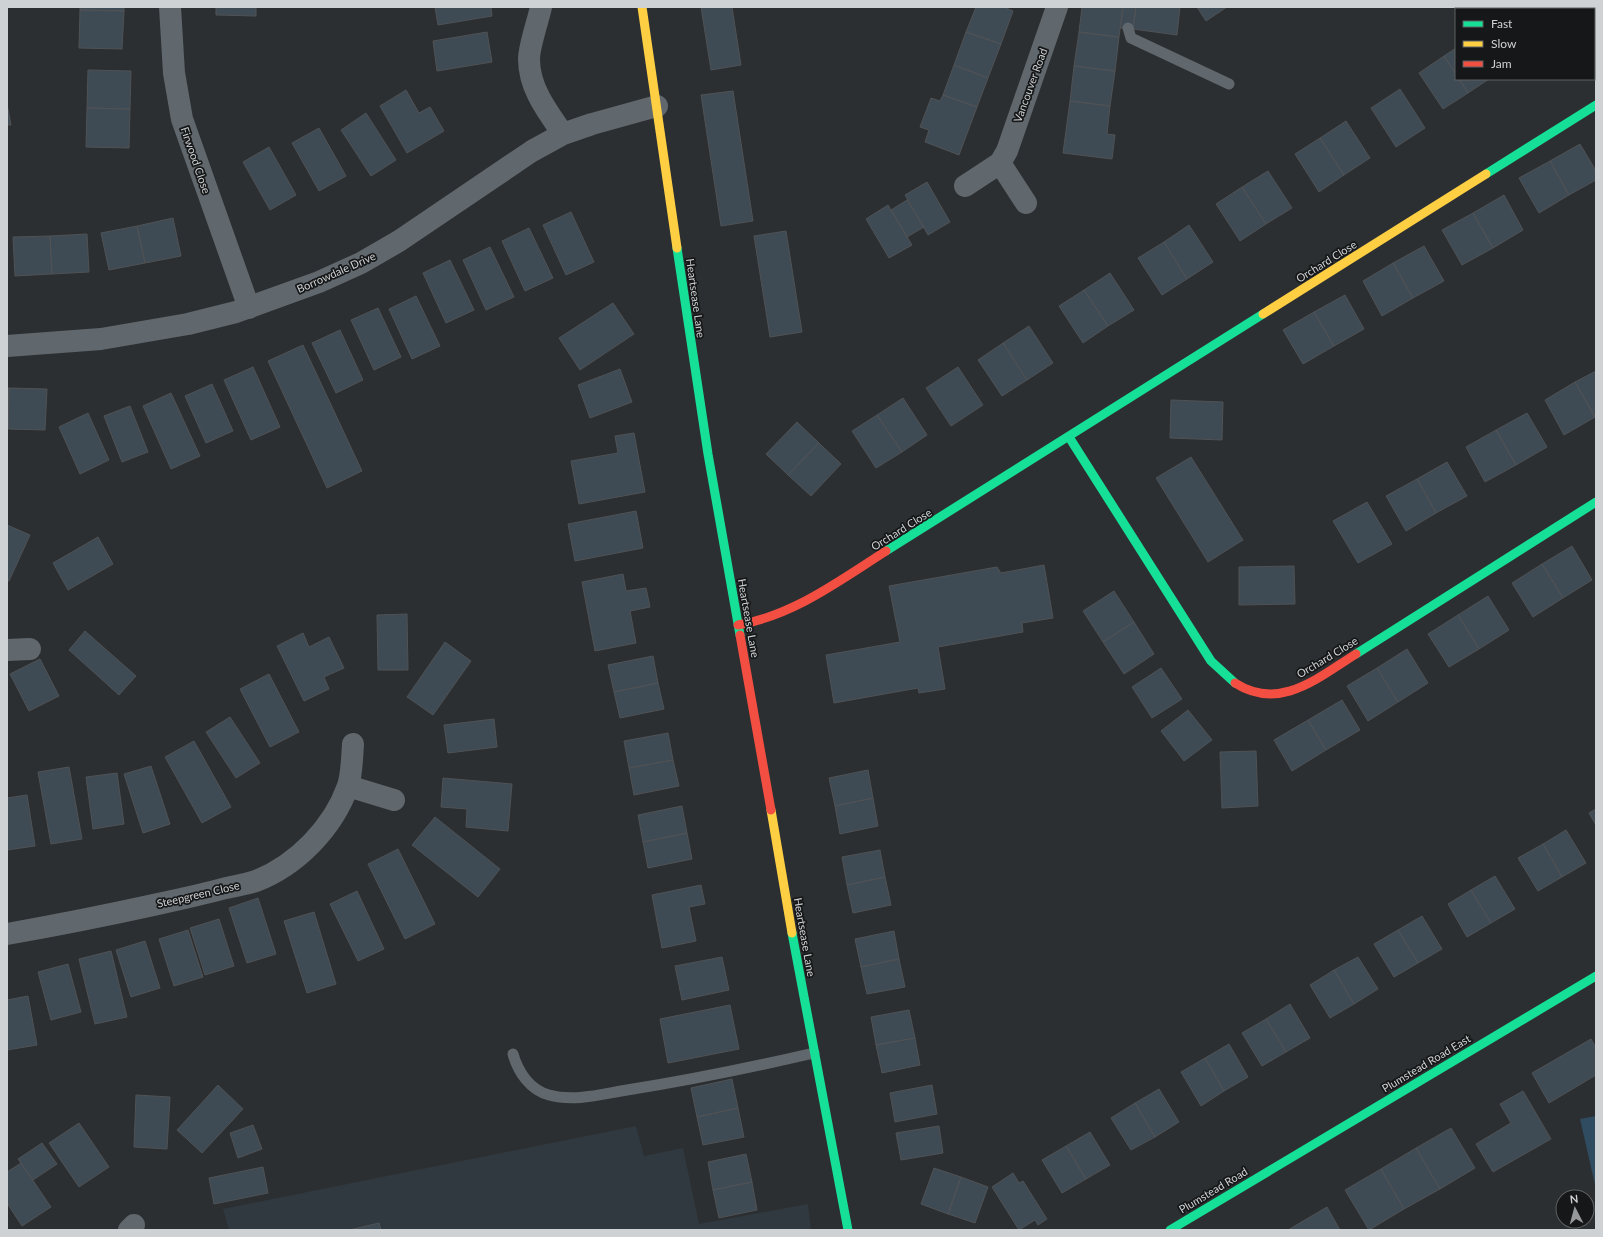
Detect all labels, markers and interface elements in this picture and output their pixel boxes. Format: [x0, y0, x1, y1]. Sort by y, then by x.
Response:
legend [1455, 8, 1595, 80]
text: Fast [1491, 16, 1513, 31]
text: Slow [1491, 36, 1517, 51]
street label: Vancouver Road [1011, 46, 1049, 124]
text: Jam [1491, 56, 1512, 71]
street label: Firwood Close [179, 125, 214, 195]
street label: Orchard Close [1293, 237, 1359, 285]
street label: Borrowdale Drive [295, 249, 378, 295]
street label: Heartsease Lane [684, 258, 708, 339]
street label: Orchard Close [868, 505, 934, 553]
street label: Heartsease Lane [736, 578, 762, 659]
street label: Orchard Close [1294, 634, 1360, 680]
street label: Steepgreen Close [155, 878, 241, 910]
street label: Heartsease Lane [792, 897, 818, 978]
street label: Plumstead Road East [1379, 1031, 1473, 1095]
street label: Plumstead Road [1176, 1164, 1250, 1216]
north arrow [1555, 1189, 1595, 1229]
text: N [1569, 1192, 1579, 1205]

